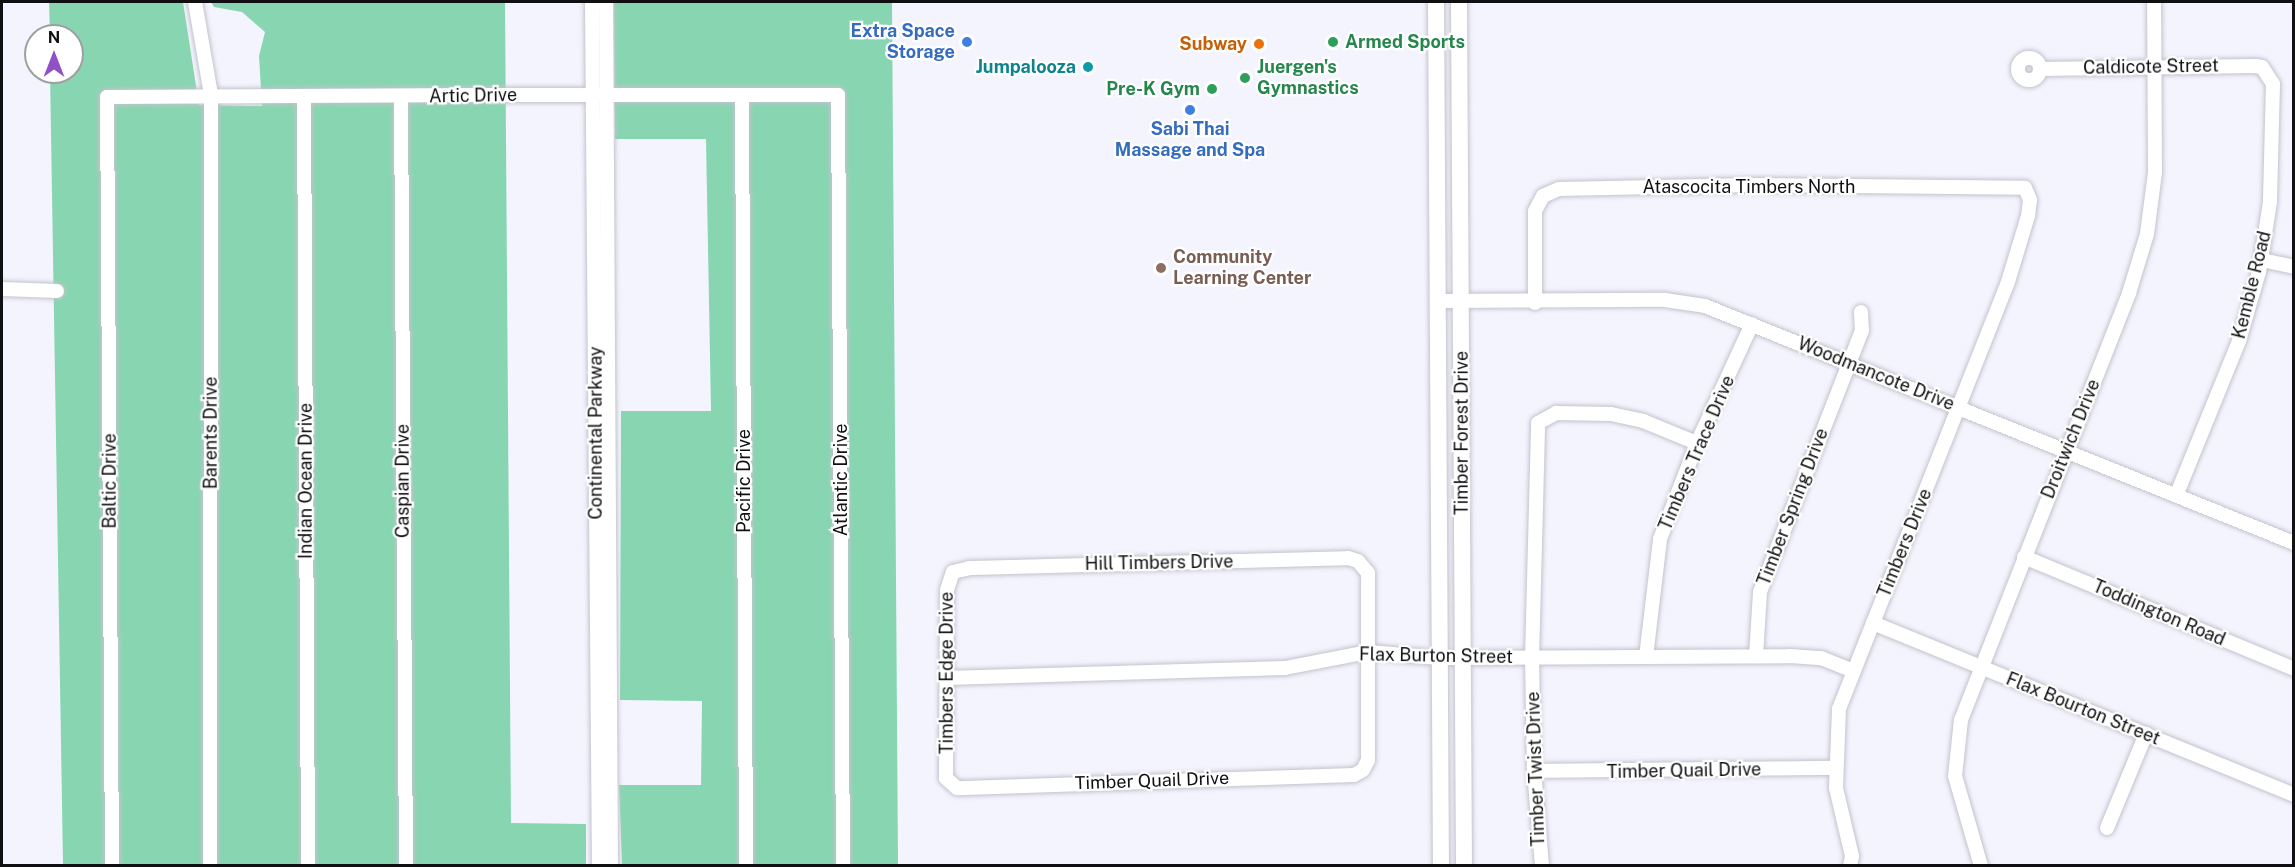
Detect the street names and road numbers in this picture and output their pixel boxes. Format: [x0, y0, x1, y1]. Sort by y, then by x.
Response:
street label: Caldicote Street [2083, 55, 2219, 79]
street label: Artic Drive [429, 84, 517, 108]
street label: Atascocita Timbers North [1642, 176, 1856, 198]
street label: Kemble Road [2228, 229, 2276, 341]
street label: Woodmancote Drive [1794, 333, 1958, 415]
street label: Continental Parkway [585, 346, 607, 520]
street label: Timber Forest Drive [1451, 351, 1473, 515]
street label: Timbers Trace Drive [1655, 372, 1739, 534]
street label: Droitwich Drive [2037, 376, 2105, 502]
street label: Barents Drive [200, 377, 222, 489]
street label: Indian Ocean Drive [295, 403, 317, 559]
street label: Caspian Drive [392, 424, 414, 538]
street label: Atlantic Drive [830, 424, 852, 536]
street label: Timber Spring Drive [1753, 425, 1833, 589]
street label: Pacific Drive [733, 429, 755, 533]
street label: Baltic Drive [99, 433, 121, 529]
street label: Timbers Drive [1873, 486, 1937, 600]
street label: Hill Timbers Drive [1084, 551, 1234, 575]
street label: Toddington Road [2090, 575, 2228, 651]
street label: Timbers Edge Drive [936, 592, 958, 754]
street label: Flax Burton Street [1359, 644, 1513, 668]
street label: Flax Bourton Street [2003, 668, 2163, 750]
street label: Timber Twist Drive [1523, 691, 1549, 847]
street label: Timber Quail Drive [1607, 759, 1761, 783]
street label: Timber Quail Drive [1074, 768, 1230, 794]

